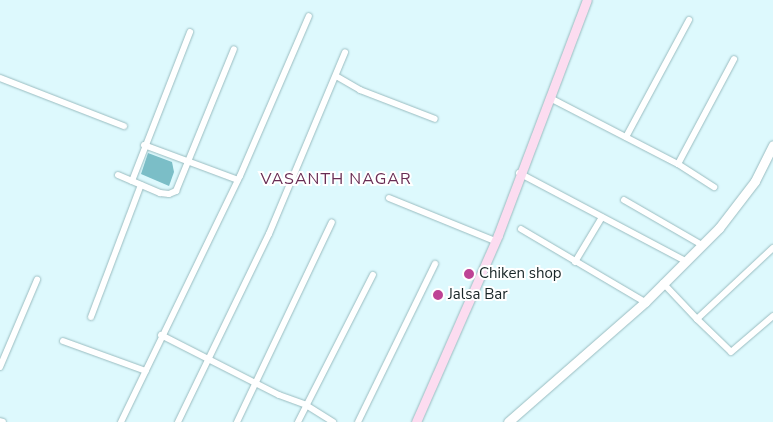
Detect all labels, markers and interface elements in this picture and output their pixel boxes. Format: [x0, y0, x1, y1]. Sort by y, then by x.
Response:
district label: VASANTH NAGAR [259, 169, 413, 189]
place label: Chiken shop [479, 265, 562, 283]
marker: Chiken shop [463, 268, 475, 280]
place label: Jalsa Bar [448, 286, 508, 304]
marker: Jalsa Bar [432, 289, 444, 301]

